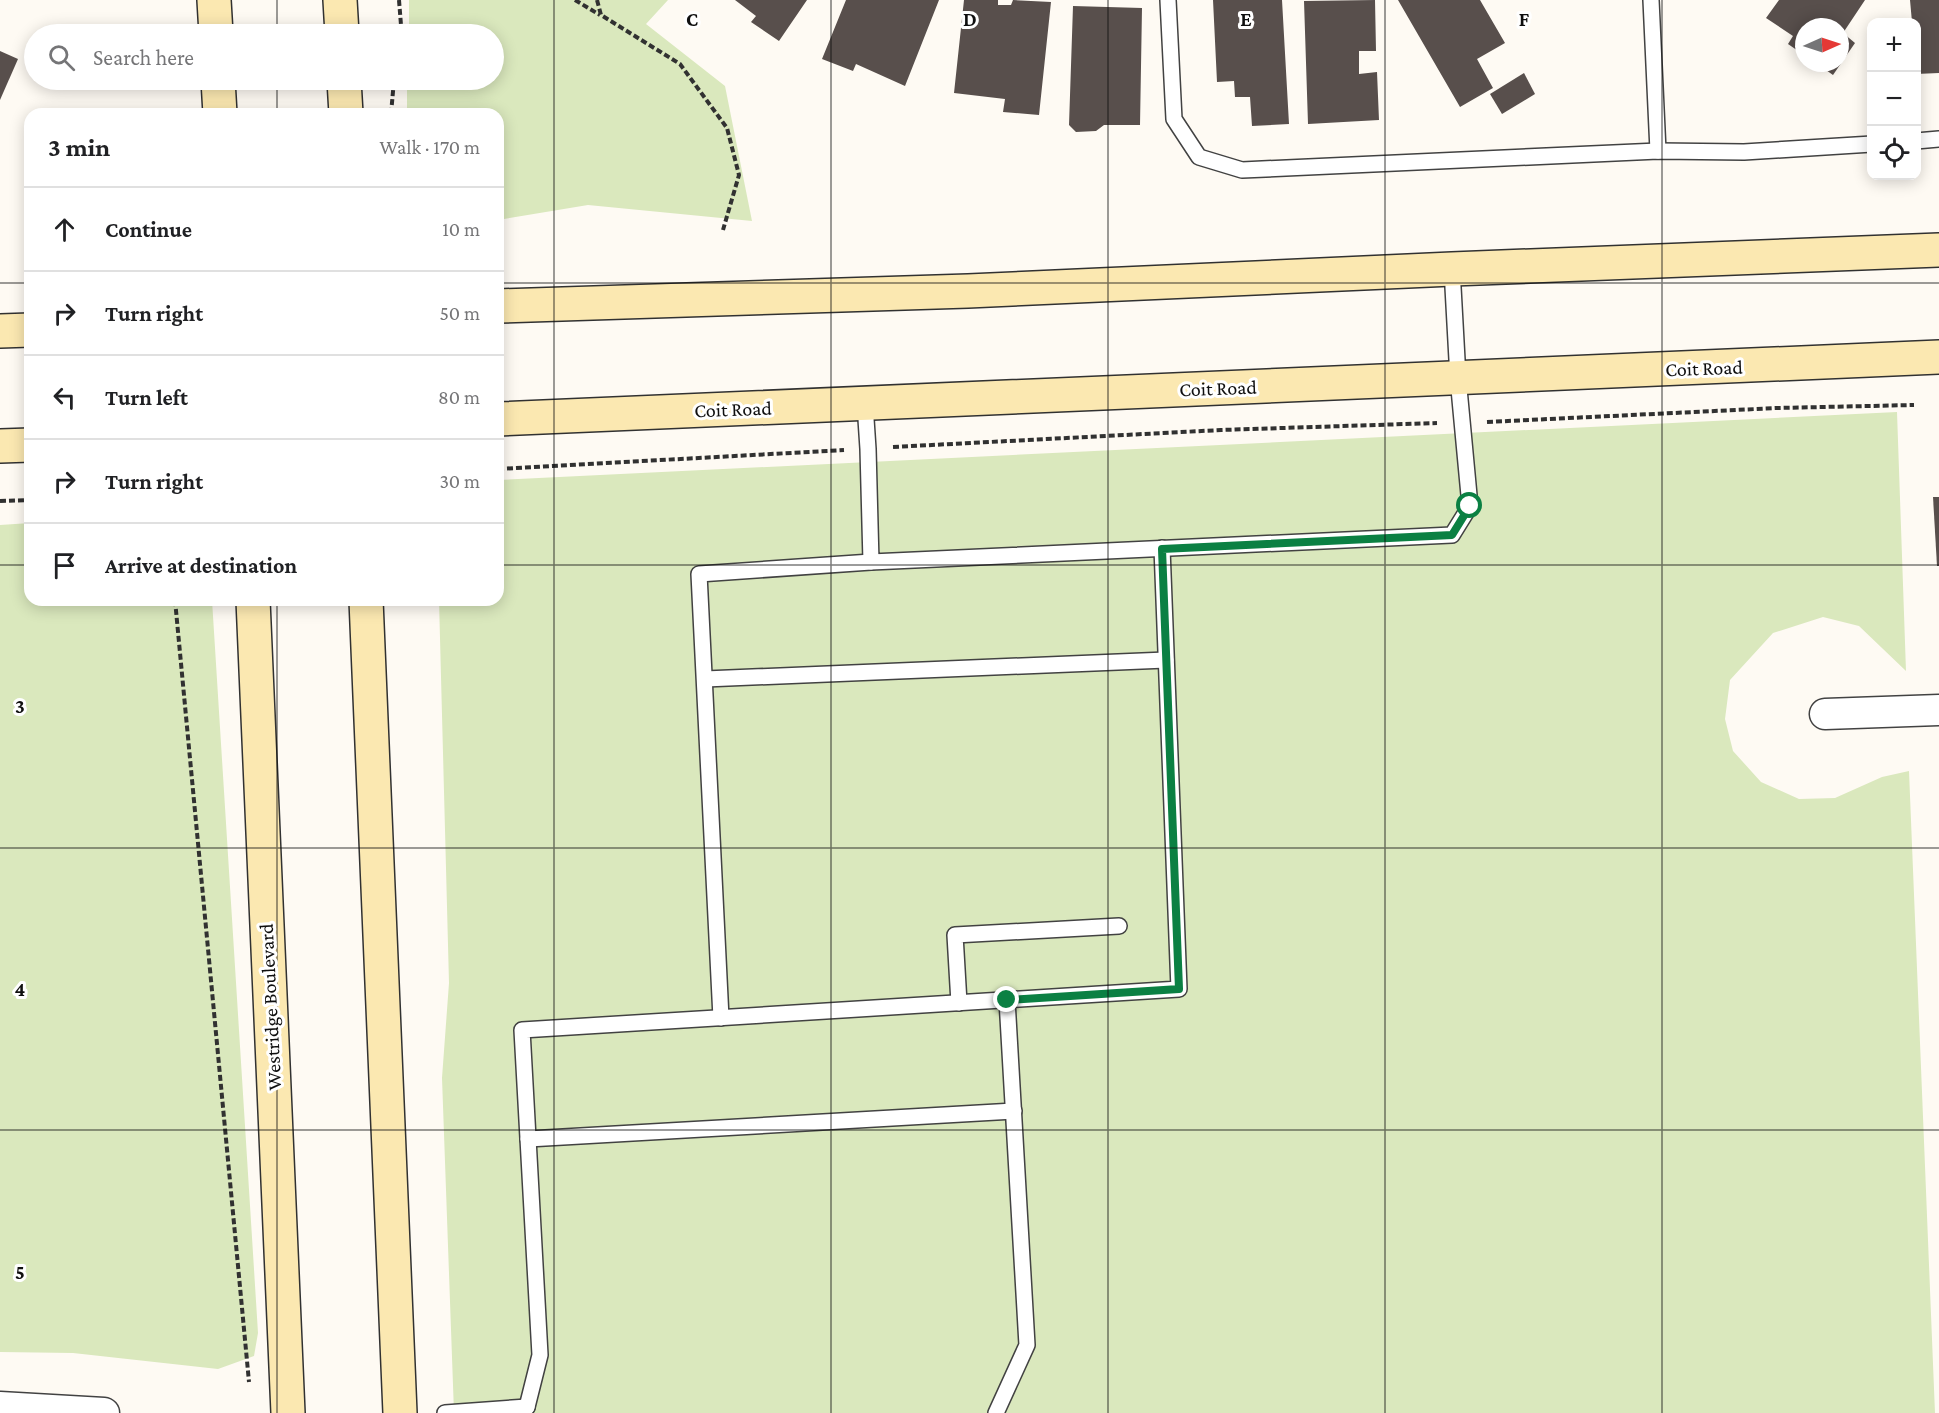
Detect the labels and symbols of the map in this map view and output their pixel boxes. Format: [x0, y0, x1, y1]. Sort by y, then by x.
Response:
text: C [686, 8, 698, 30]
text: D [963, 8, 977, 30]
text: E [1240, 8, 1252, 30]
text: F [1519, 8, 1530, 30]
north arrow [1795, 18, 1849, 72]
street label: Coit Road [1665, 356, 1744, 380]
street label: Coit Road [1179, 376, 1258, 400]
street label: Coit Road [694, 397, 773, 421]
route start [1456, 492, 1482, 518]
text: 3 [15, 695, 25, 717]
street label: Westridge Boulevard [255, 923, 286, 1091]
text: 4 [15, 978, 26, 1000]
route end [993, 986, 1019, 1012]
text: 5 [15, 1261, 25, 1283]

